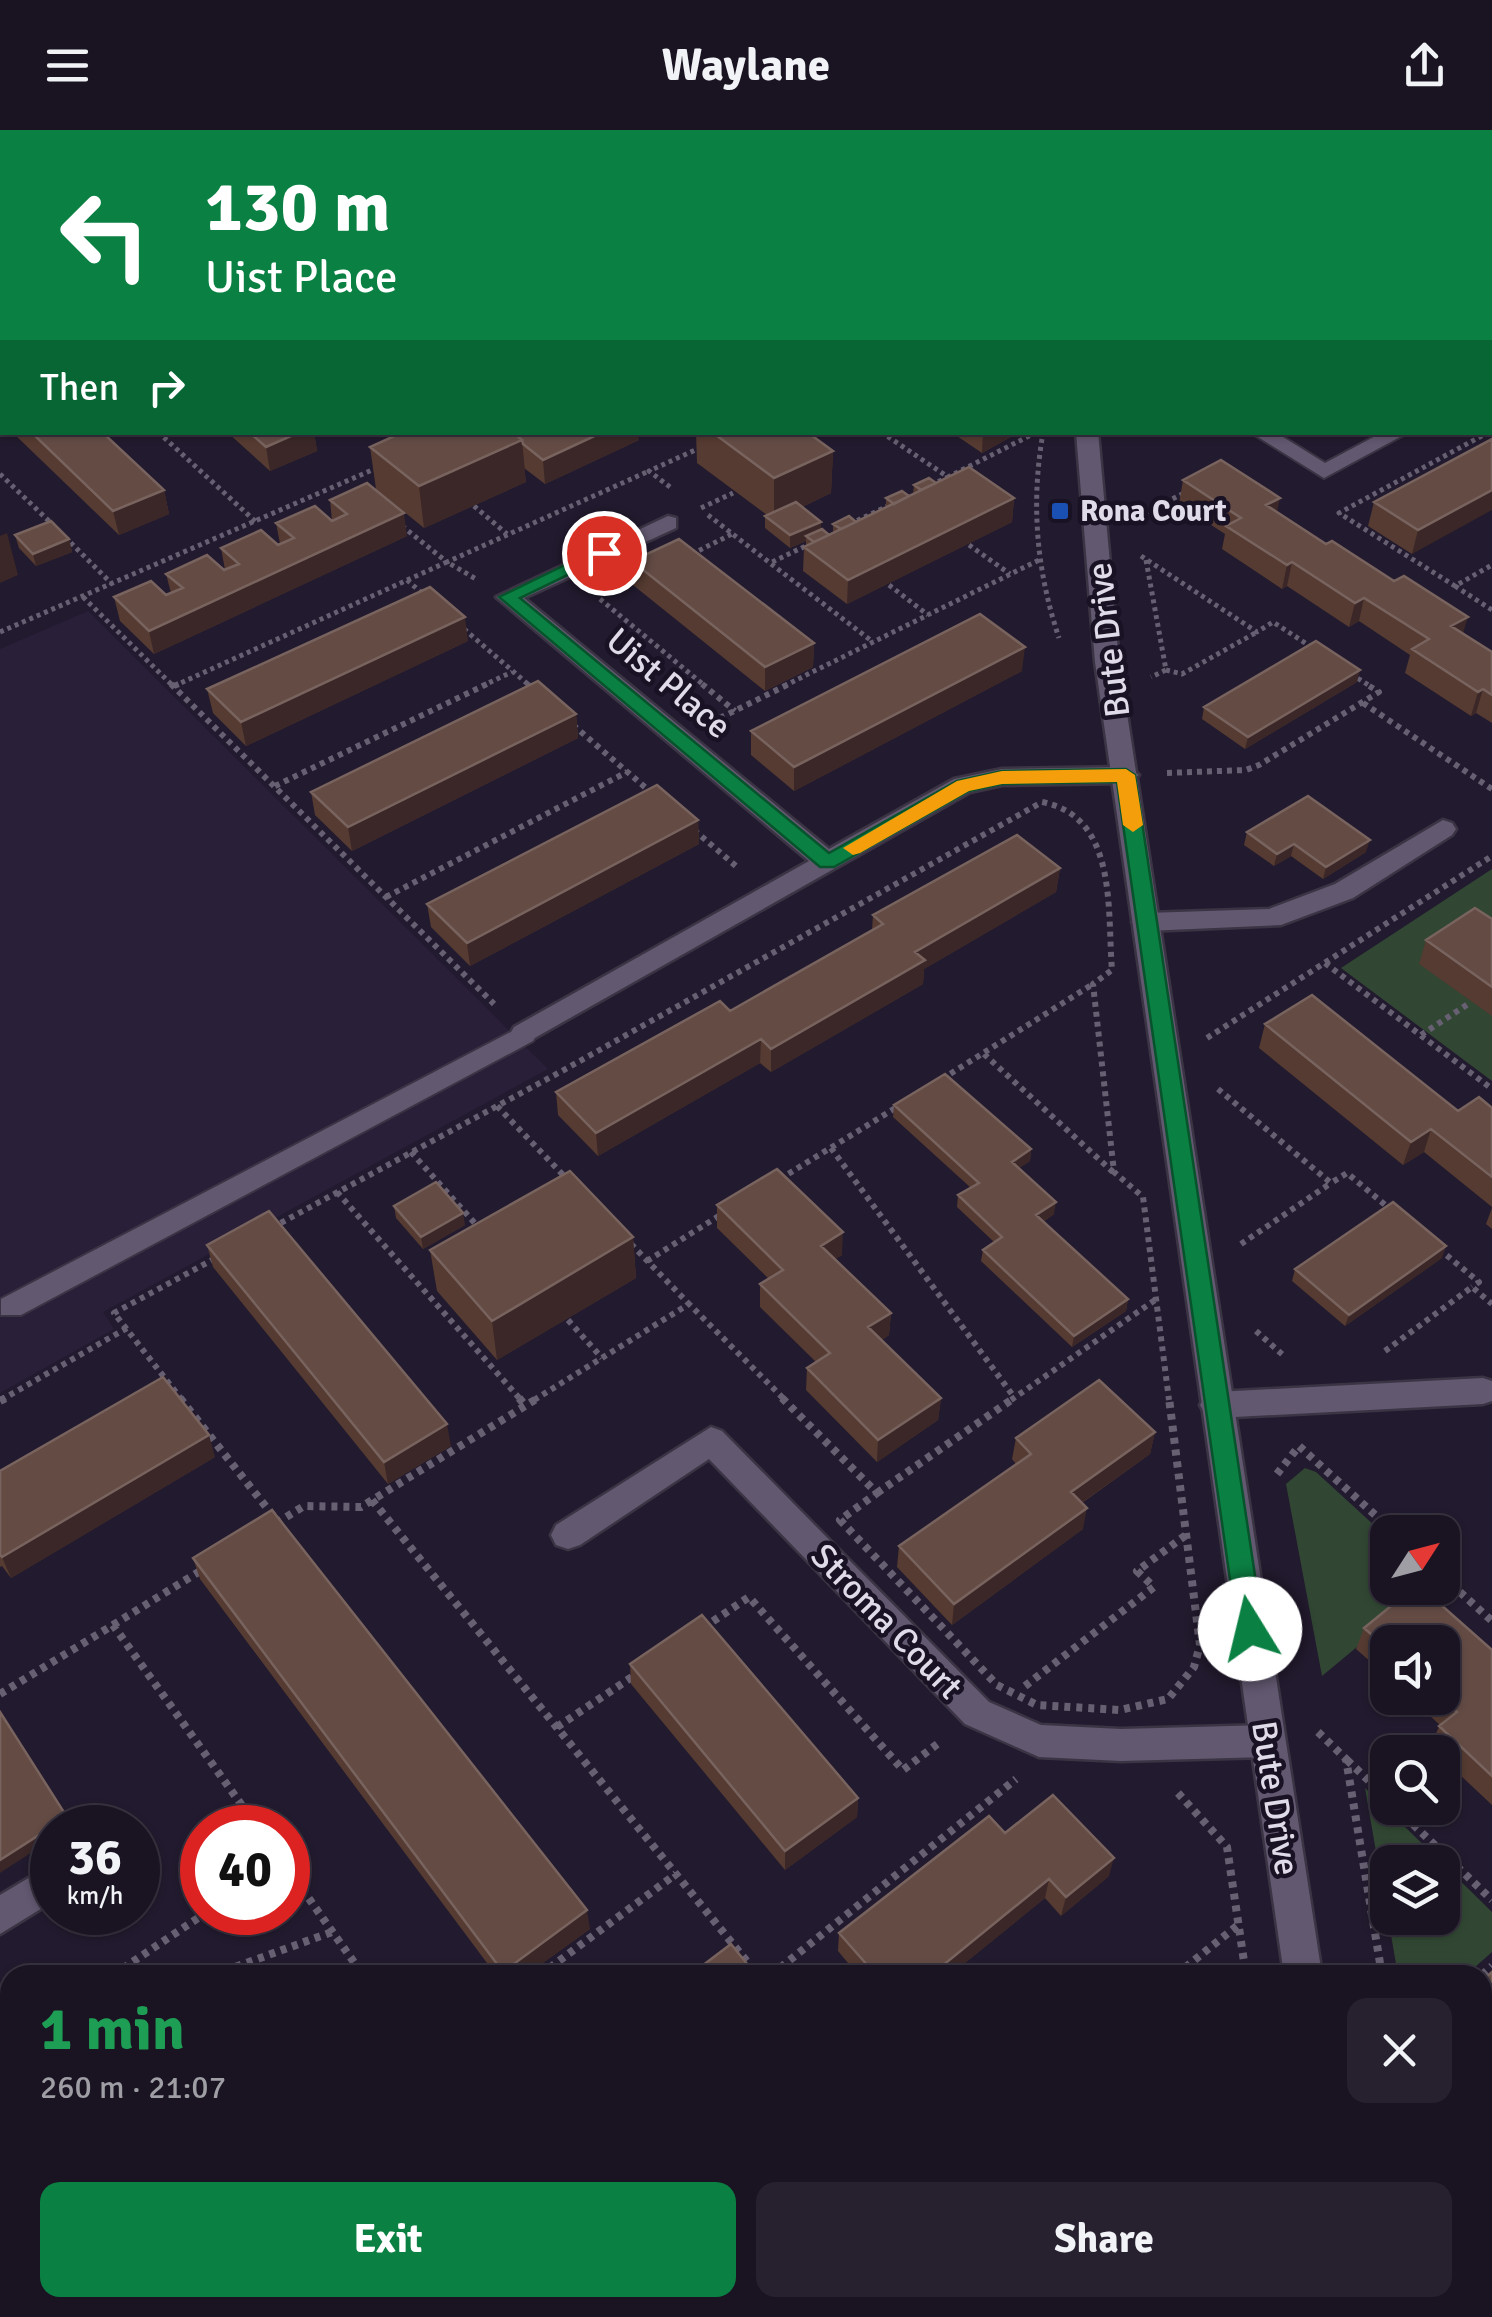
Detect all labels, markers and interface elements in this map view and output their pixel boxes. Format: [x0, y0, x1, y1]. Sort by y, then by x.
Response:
icon: menu [40, 38, 95, 93]
text: Waylane [662, 38, 830, 93]
icon: share [1397, 38, 1452, 93]
text: 130 m [205, 164, 390, 250]
icon: left [40, 170, 170, 300]
text: Uist Place [205, 250, 398, 305]
icon: right [139, 360, 194, 415]
text: Then [40, 364, 119, 411]
place label: Rona Court [1080, 493, 1227, 530]
marker: Rona Court [1049, 500, 1071, 522]
pin [562, 511, 647, 596]
icon: arrive [577, 526, 632, 581]
street label: Bute Drive [1078, 560, 1139, 720]
street label: Uist Place [597, 619, 740, 748]
north arrow [1370, 1515, 1460, 1605]
map controls [1370, 1515, 1460, 1935]
street label: Stroma Court [802, 1535, 971, 1708]
position arrow [1198, 1577, 1302, 1681]
button: sound [1370, 1625, 1460, 1715]
street label: Bute Drive [1242, 1718, 1309, 1878]
button: search [1370, 1735, 1460, 1825]
speed limit sign: 40 [180, 1805, 310, 1935]
text: 36 [68, 1827, 122, 1889]
button: layers [1370, 1845, 1460, 1935]
text: km/h [67, 1880, 123, 1911]
text: 1 min [40, 1993, 185, 2067]
button: close [1347, 1998, 1452, 2103]
text: 260 m · 21:07 [40, 2068, 226, 2107]
button: Exit [40, 2182, 736, 2297]
button: Share [756, 2182, 1452, 2297]

